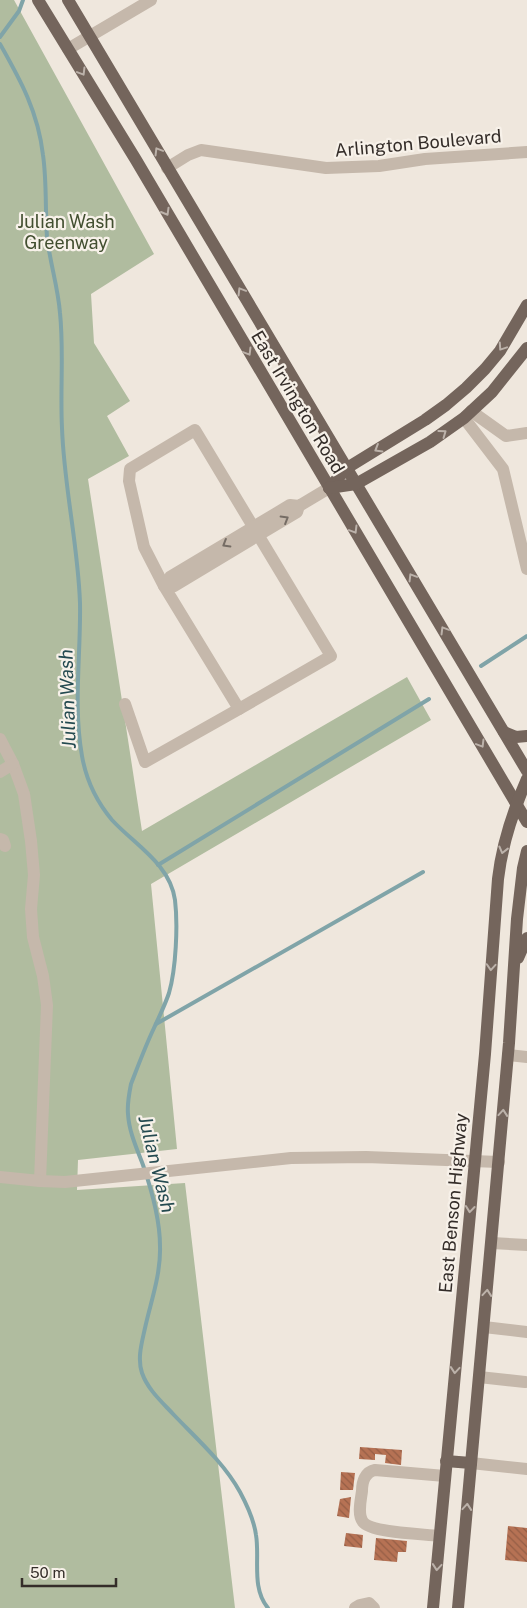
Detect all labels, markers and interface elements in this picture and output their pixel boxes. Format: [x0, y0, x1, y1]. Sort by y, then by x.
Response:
one-way arrow [75, 67, 85, 76]
street label: Arlington Boulevard [334, 125, 502, 161]
one-way arrow [154, 148, 164, 157]
one-way arrow [159, 206, 169, 215]
park label: Julian Wash Greenway [17, 211, 115, 253]
one-way arrow [237, 287, 247, 296]
street label: East Irvington Road [247, 327, 349, 477]
one-way arrow [499, 341, 508, 351]
one-way arrow [242, 346, 252, 355]
one-way arrow [438, 430, 447, 439]
one-way arrow [375, 443, 384, 453]
one-way arrow [279, 516, 288, 526]
one-way arrow [347, 525, 357, 534]
one-way arrow [222, 537, 231, 547]
one-way arrow [409, 573, 419, 582]
one-way arrow [441, 627, 451, 636]
water label: Julian Wash [54, 649, 80, 749]
one-way arrow [474, 738, 484, 747]
one-way arrow [498, 846, 508, 854]
one-way arrow [485, 963, 496, 971]
one-way arrow [497, 1109, 508, 1117]
street label: East Benson Highway [435, 1112, 471, 1294]
water label: Julian Wash [134, 1113, 180, 1215]
one-way arrow [465, 1205, 476, 1213]
one-way arrow [481, 1289, 492, 1297]
one-way arrow [450, 1367, 461, 1375]
one-way arrow [461, 1503, 472, 1511]
scale bar [22, 1556, 116, 1588]
one-way arrow [431, 1563, 442, 1571]
text: 50 m [30, 1564, 65, 1581]

